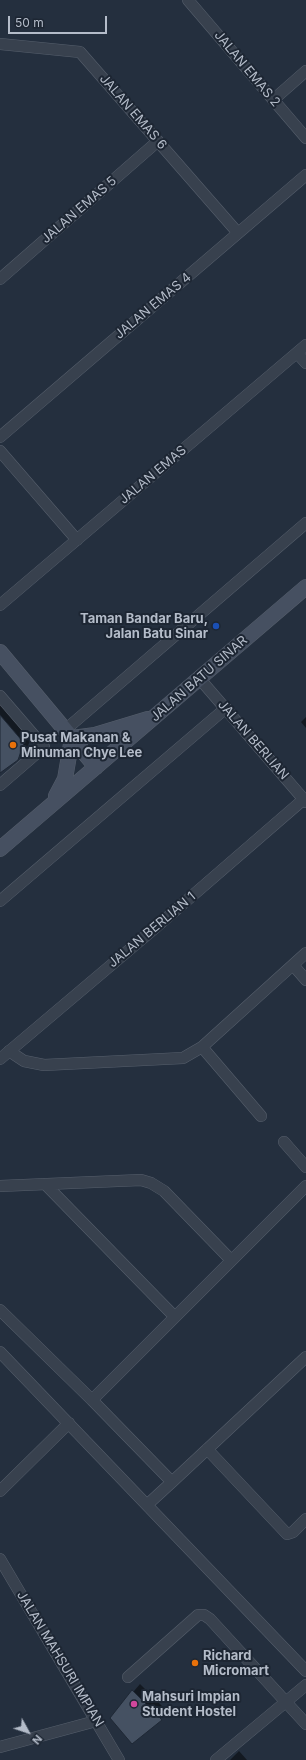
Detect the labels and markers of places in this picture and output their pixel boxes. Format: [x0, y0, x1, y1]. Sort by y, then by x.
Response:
place label: Taman Bandar Baru, Jalan Batu Sinar [80, 611, 208, 642]
marker: Taman Bandar Baru, Jalan Batu Sinar [211, 621, 221, 631]
place label: Pusat Makanan & Minuman Chye Lee [21, 730, 142, 761]
marker: Pusat Makanan & Minuman Chye Lee [8, 740, 18, 750]
place label: Richard Micromart [203, 1648, 269, 1679]
marker: Richard Micromart [190, 1658, 200, 1668]
place label: Mahsuri Impian Student Hostel [142, 1689, 240, 1720]
marker: Mahsuri Impian Student Hostel [129, 1699, 139, 1709]

